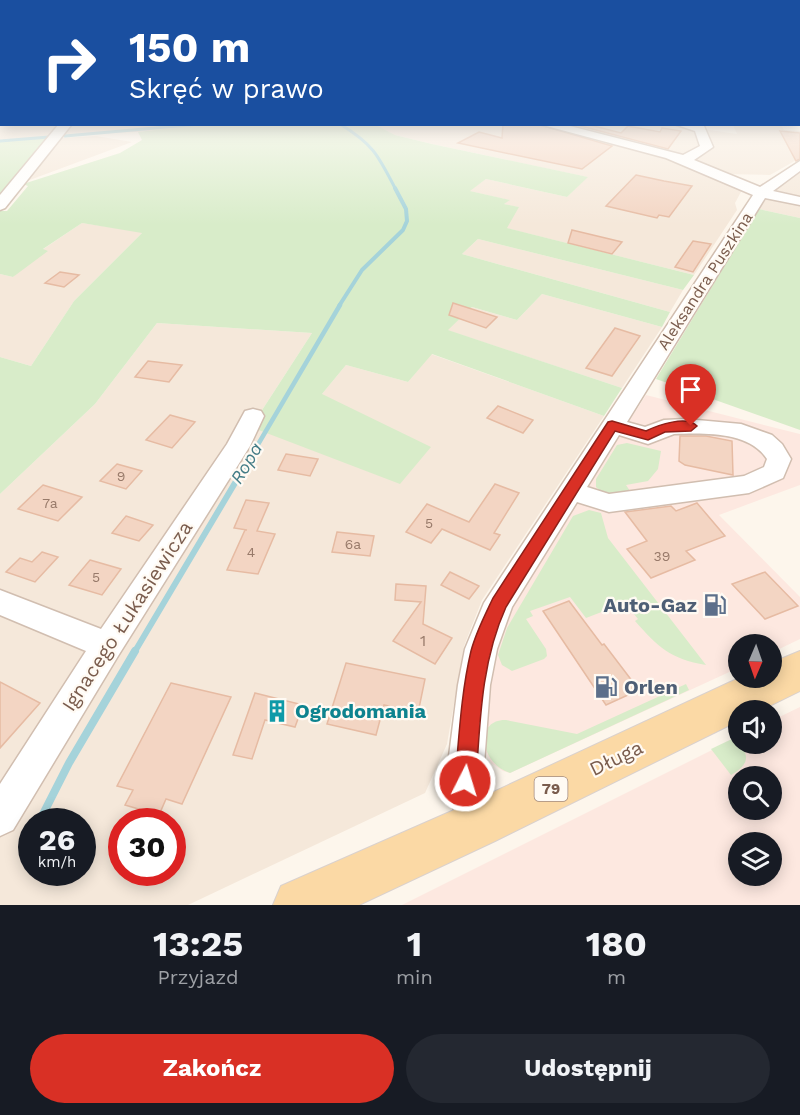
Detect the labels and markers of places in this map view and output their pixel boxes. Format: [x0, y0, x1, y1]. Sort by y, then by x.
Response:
pin [665, 364, 716, 426]
fuel station icon: Auto-Gaz [702, 592, 728, 618]
place label: Auto-Gaz [604, 593, 697, 617]
fuel station icon: Orlen [593, 674, 619, 700]
place label: Orlen [624, 675, 678, 699]
building icon: Ogrodomania [264, 698, 290, 724]
place label: Ogrodomania [295, 699, 427, 723]

